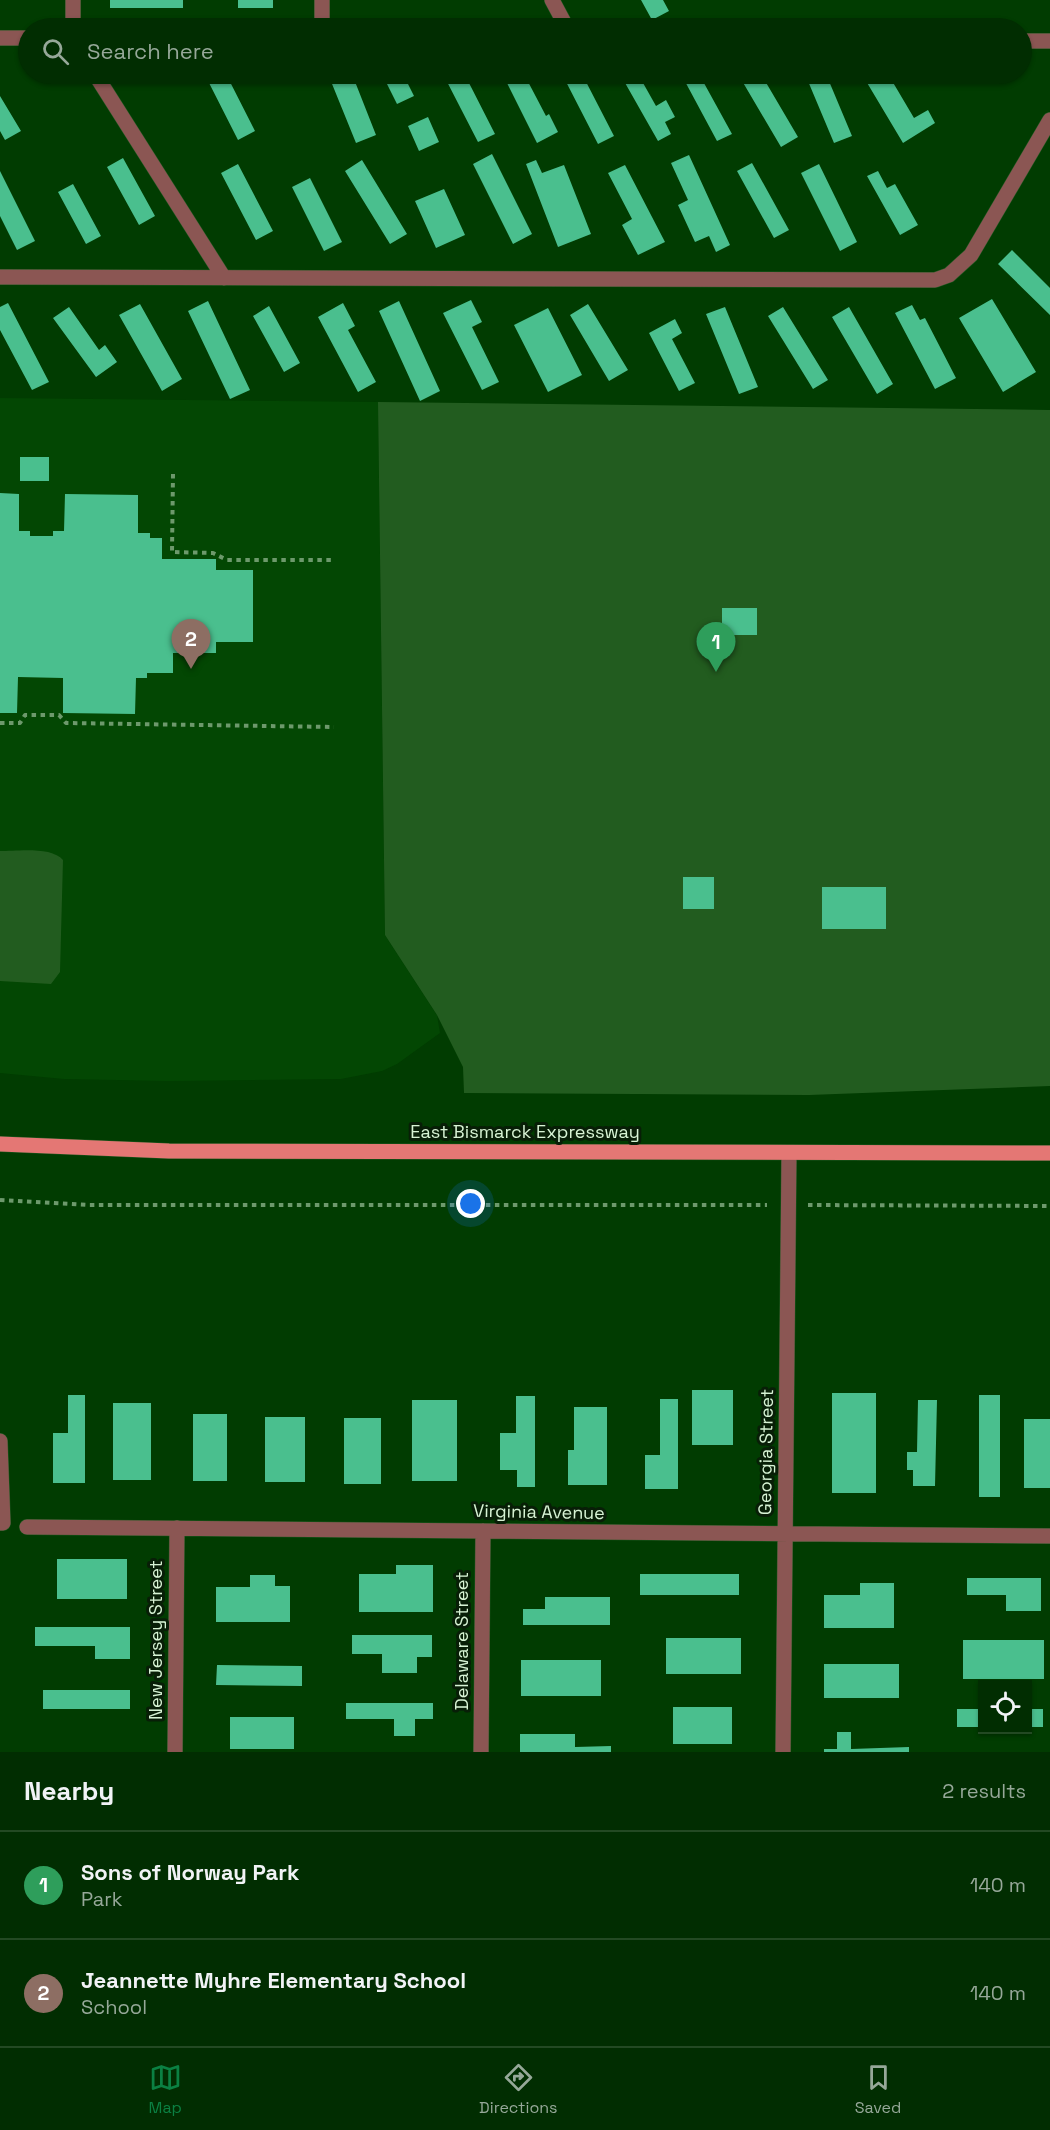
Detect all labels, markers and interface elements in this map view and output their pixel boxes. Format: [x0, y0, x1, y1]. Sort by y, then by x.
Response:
search box [18, 18, 1032, 84]
icon: search [39, 35, 72, 68]
text: Search here [87, 37, 214, 65]
pin: 2 [172, 620, 210, 669]
pin: 1 [696, 622, 736, 672]
street label: East Bismarck Expressway [410, 1120, 640, 1143]
your location [456, 1189, 485, 1218]
street label: Georgia Street [753, 1389, 778, 1515]
street label: Virginia Avenue [473, 1499, 605, 1524]
street label: New Jersey Street [144, 1560, 167, 1720]
street label: Delaware Street [450, 1572, 473, 1710]
map controls [978, 1680, 1032, 1734]
button: locate [978, 1680, 1032, 1734]
text: Nearby [24, 1774, 114, 1808]
text: 2 results [942, 1778, 1026, 1804]
text: Sons of Norway Park [81, 1858, 299, 1886]
text: 1 [39, 1872, 48, 1898]
text: 140 m [970, 1872, 1026, 1898]
text: Park [81, 1886, 123, 1912]
text: Jeannette Myhre Elementary School [81, 1966, 466, 1994]
text: 2 [38, 1980, 49, 2006]
text: 140 m [970, 1980, 1026, 2006]
text: School [81, 1994, 147, 2020]
tab: Map [149, 2061, 182, 2118]
tab: Directions [479, 2061, 558, 2118]
tab: Saved [855, 2061, 901, 2118]

